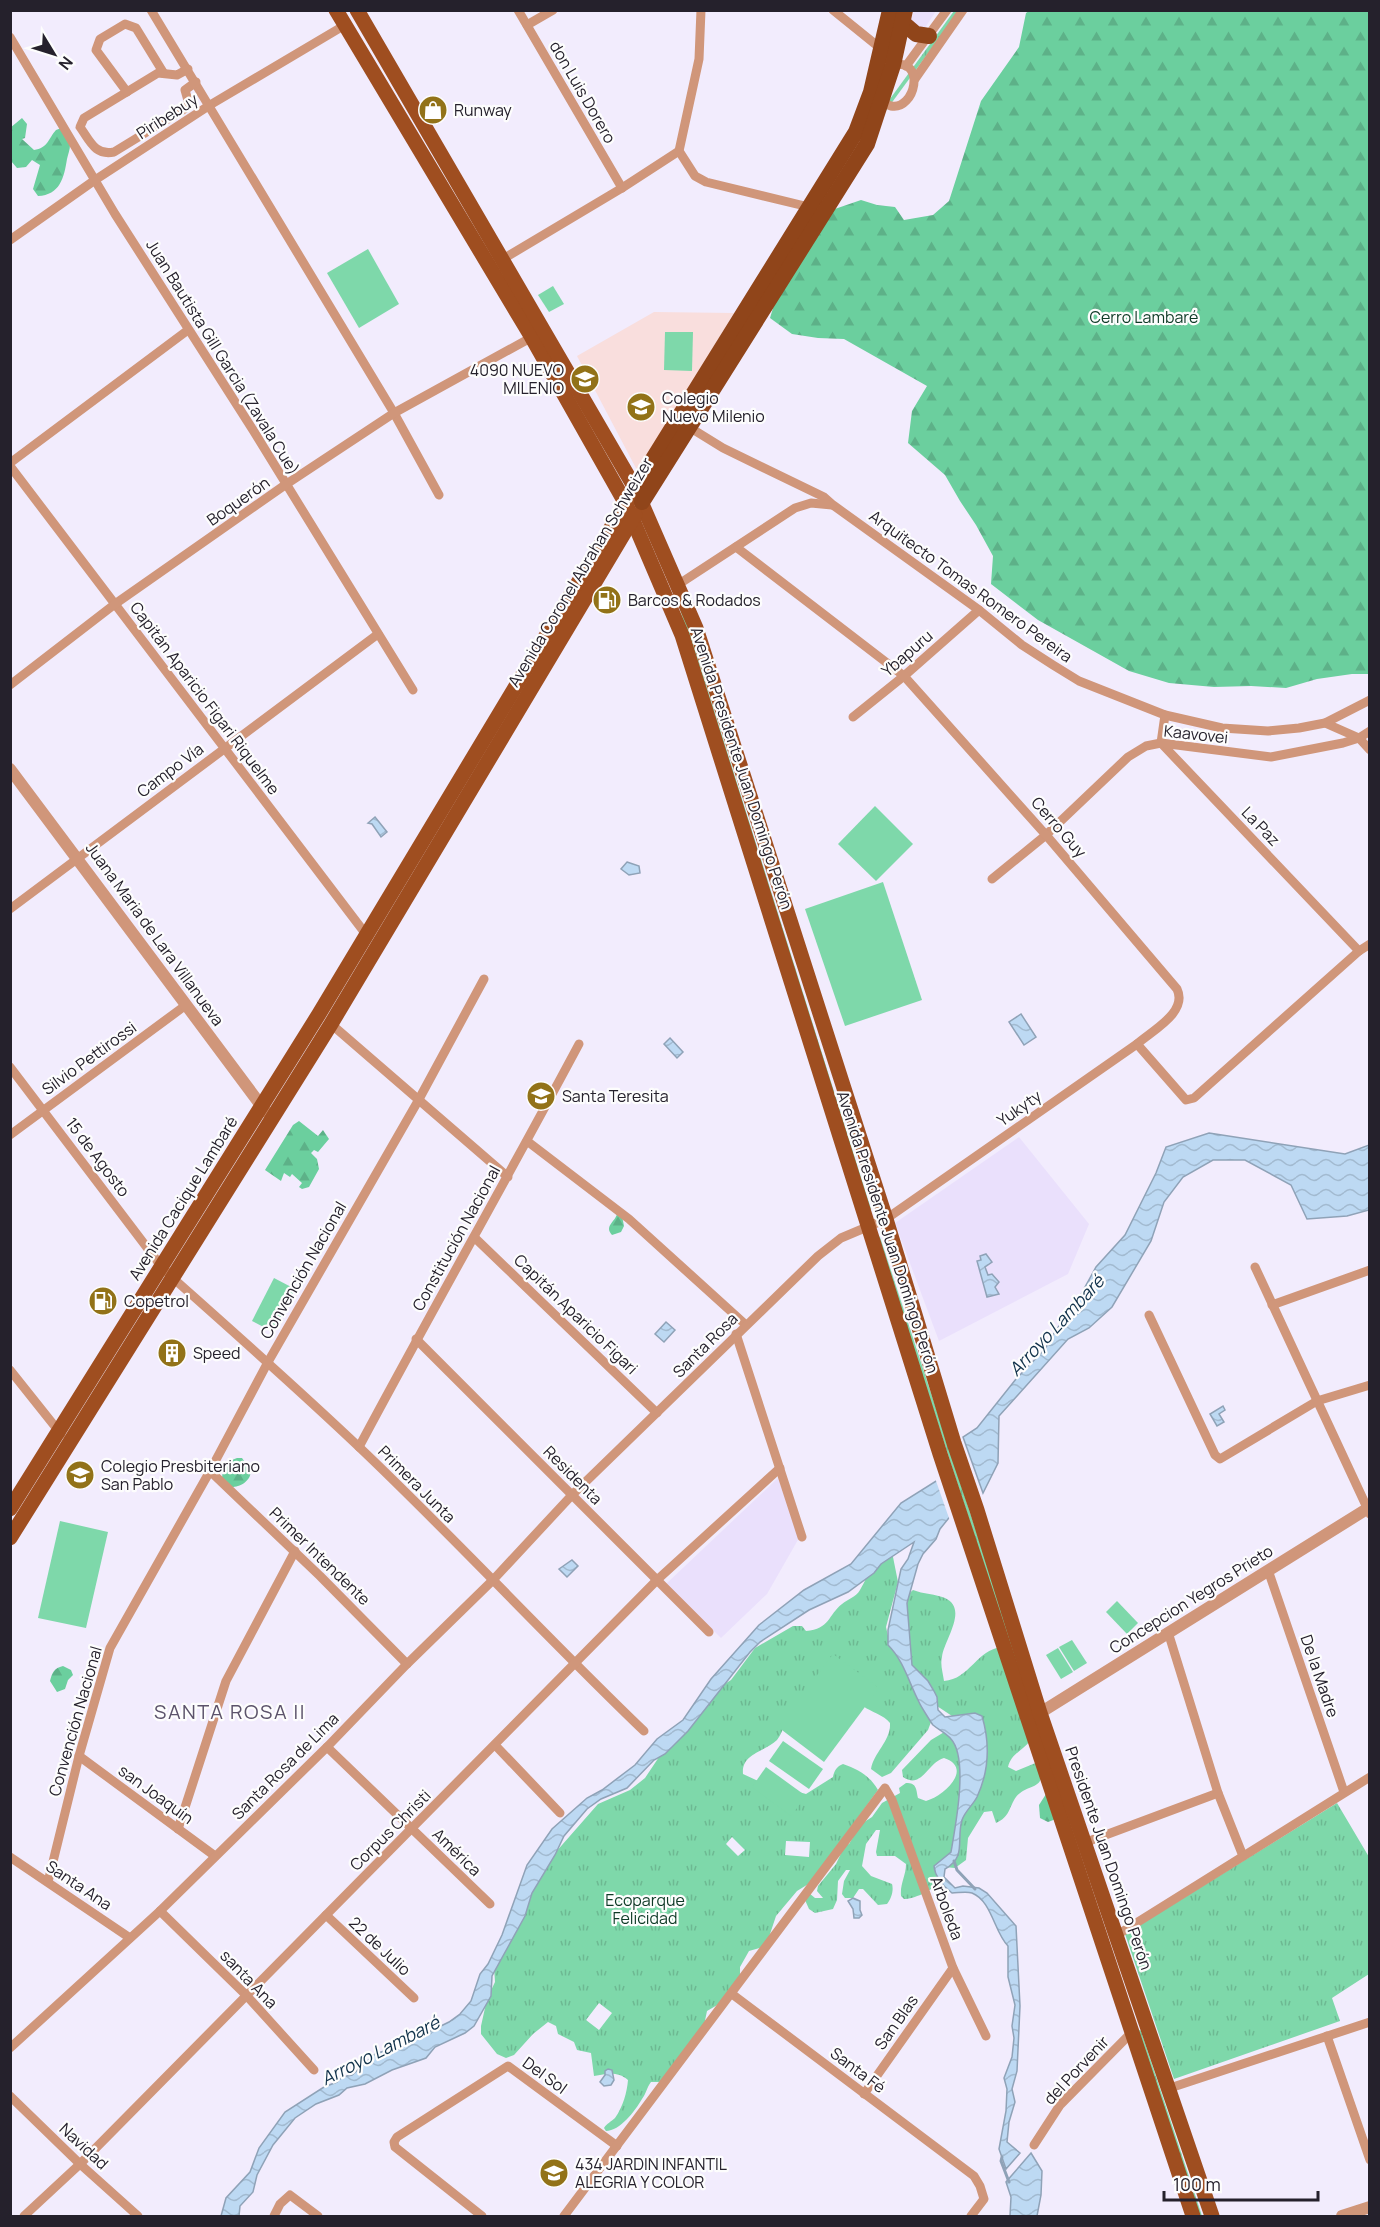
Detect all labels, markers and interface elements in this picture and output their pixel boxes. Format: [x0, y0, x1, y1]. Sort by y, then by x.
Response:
north arrow [24, 24, 84, 84]
street label: don Luis Dorero [545, 37, 621, 147]
text: N [54, 52, 78, 75]
street label: Piribebuy [132, 88, 202, 144]
shop icon: Runway [417, 94, 449, 126]
place label: Runway [454, 99, 512, 121]
street label: Juan Bautista Gill Garcia (Zavala Cue) [141, 235, 305, 479]
park label: Cerro Lambaré [1090, 306, 1198, 328]
place label: 4090 NUEVO MILENIO [470, 359, 564, 399]
school or university icon: 4090 NUEVO MILENIO [569, 363, 601, 395]
place label: Colegio Nuevo Milenio [662, 387, 765, 427]
school or university icon: Colegio Nuevo Milenio [625, 391, 657, 423]
street label: Avenida Coronel Abrahan Schweizer [503, 453, 658, 691]
street label: Boquerón [202, 471, 274, 531]
street label: Arquitecto Tomas Romero Pereira [865, 505, 1077, 667]
fuel station icon: Barcos & Rodados [591, 584, 623, 616]
place label: Barcos & Rodados [628, 589, 761, 611]
street label: Capitán Aparicio Figari Riquelme [125, 597, 285, 799]
street label: Avenida Presidente Juan Domingo Perón [686, 624, 798, 912]
street label: Ybapuru [877, 625, 937, 681]
street label: Kaavovei [1163, 720, 1229, 748]
street label: Campo Vía [132, 738, 208, 802]
street label: Cerro Guy [1026, 792, 1092, 863]
street label: La Paz [1237, 801, 1285, 851]
street label: Juana Maria de Lara Villanueva [81, 838, 229, 1030]
street label: Silvio Pettirossi [37, 1016, 141, 1100]
school or university icon: Santa Teresita [525, 1080, 557, 1112]
place label: Santa Teresita [562, 1085, 669, 1107]
street label: Yukyty [992, 1085, 1046, 1131]
street label: Avenida Presidente Juan Domingo Perón [832, 1088, 944, 1376]
street label: Avenida Cacique Lambaré [123, 1112, 243, 1284]
street label: 15 de Agosto [61, 1113, 135, 1201]
street label: Constitución Nacional [407, 1161, 505, 1315]
street label: Convención Nacional [255, 1197, 351, 1343]
street label: Capitán Aparicio Figari [509, 1249, 643, 1379]
water label: Arroyo Lambaré [1003, 1268, 1110, 1381]
fuel station icon: Copetrol [87, 1285, 119, 1317]
place label: Copetrol [124, 1290, 189, 1312]
street label: Santa Rosa [668, 1308, 742, 1382]
building icon: Speed [156, 1337, 188, 1369]
place label: Speed [193, 1342, 241, 1364]
street label: Primera Junta [373, 1440, 461, 1528]
street label: Residenta [539, 1441, 607, 1509]
place label: Colegio Presbiteriano San Pablo [101, 1455, 260, 1495]
school or university icon: Colegio Presbiteriano San Pablo [64, 1459, 96, 1491]
street label: Primer Intendente [265, 1502, 375, 1610]
street label: Concepcion Yegros Prieto [1105, 1540, 1277, 1658]
street label: De la Madre [1296, 1632, 1344, 1720]
street label: Convención Nacional [43, 1643, 107, 1799]
district label: SANTA ROSA II [154, 1698, 306, 1725]
street label: Santa Rosa de Lima [227, 1708, 343, 1824]
street label: Presidente Juan Domingo Perón [1060, 1743, 1158, 1973]
street label: san Joaquín [114, 1759, 198, 1829]
street label: Corpus Christi [345, 1785, 435, 1875]
street label: América [428, 1823, 486, 1881]
street label: Santa Ana [42, 1855, 116, 1915]
street label: Arboleda [925, 1873, 969, 1943]
park label: Ecoparque Felicidad [605, 1889, 685, 1929]
street label: 22 de Julio [344, 1912, 416, 1980]
street label: santa Ana [215, 1945, 283, 2013]
street label: San Blas [869, 1990, 923, 2054]
water label: Arroyo Lambaré [317, 2009, 445, 2090]
street label: del Porvenir [1038, 2031, 1114, 2109]
street label: Santa Fé [826, 2042, 890, 2098]
street label: Del Sol [518, 2051, 572, 2099]
street label: Navidad [55, 2118, 113, 2174]
place label: 434 JARDIN INFANTIL ALEGRIA Y COLOR [575, 2153, 727, 2193]
school or university icon: 434 JARDIN INFANTIL ALEGRIA Y COLOR [538, 2157, 570, 2189]
scale bar [1164, 2164, 1318, 2202]
text: 100 m [1173, 2172, 1221, 2196]

